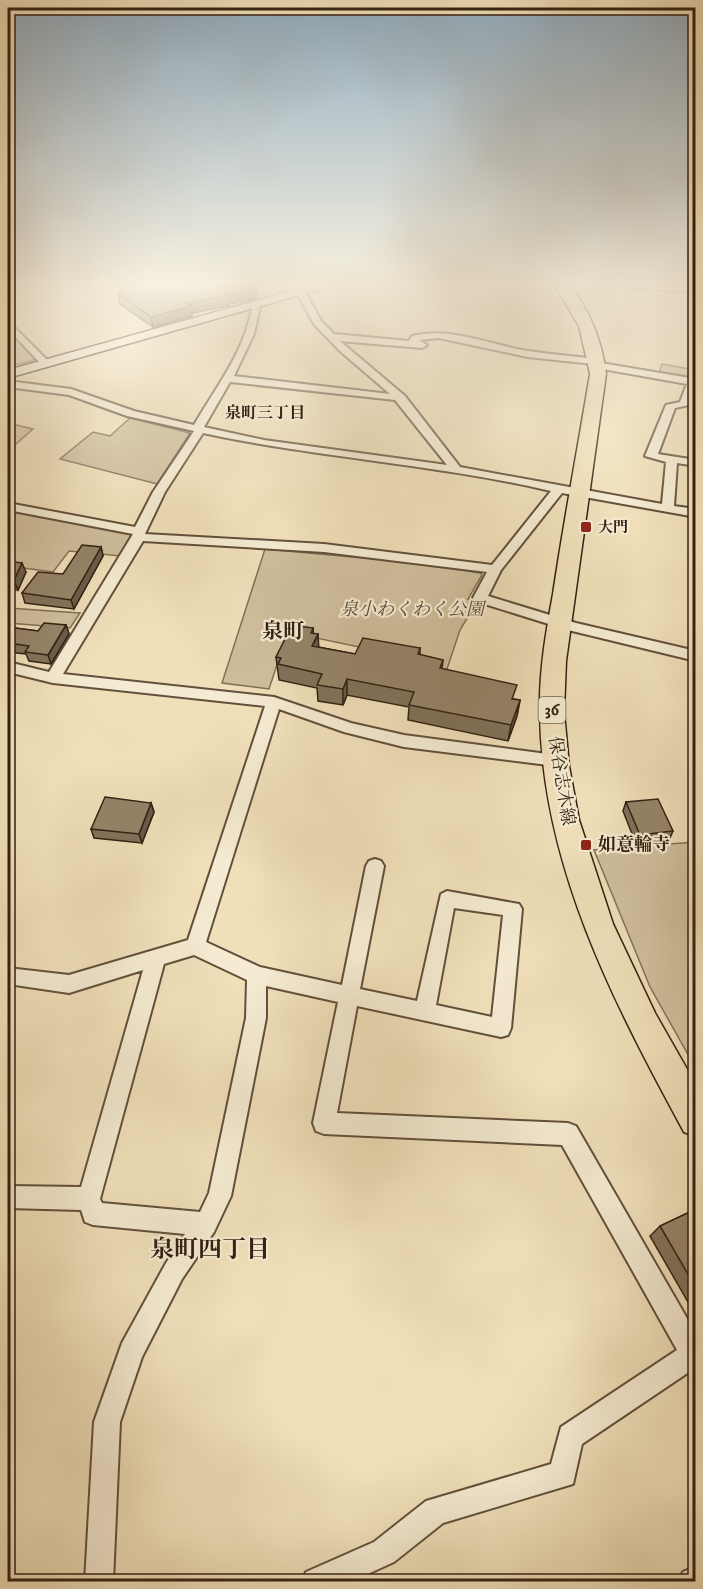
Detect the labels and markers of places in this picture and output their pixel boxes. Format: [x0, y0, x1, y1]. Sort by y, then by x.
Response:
place label: 大門 [598, 518, 628, 537]
marker: 大門 [579, 520, 593, 534]
place label: 如意輪寺 [598, 834, 670, 856]
marker: 如意輪寺 [579, 838, 593, 852]

